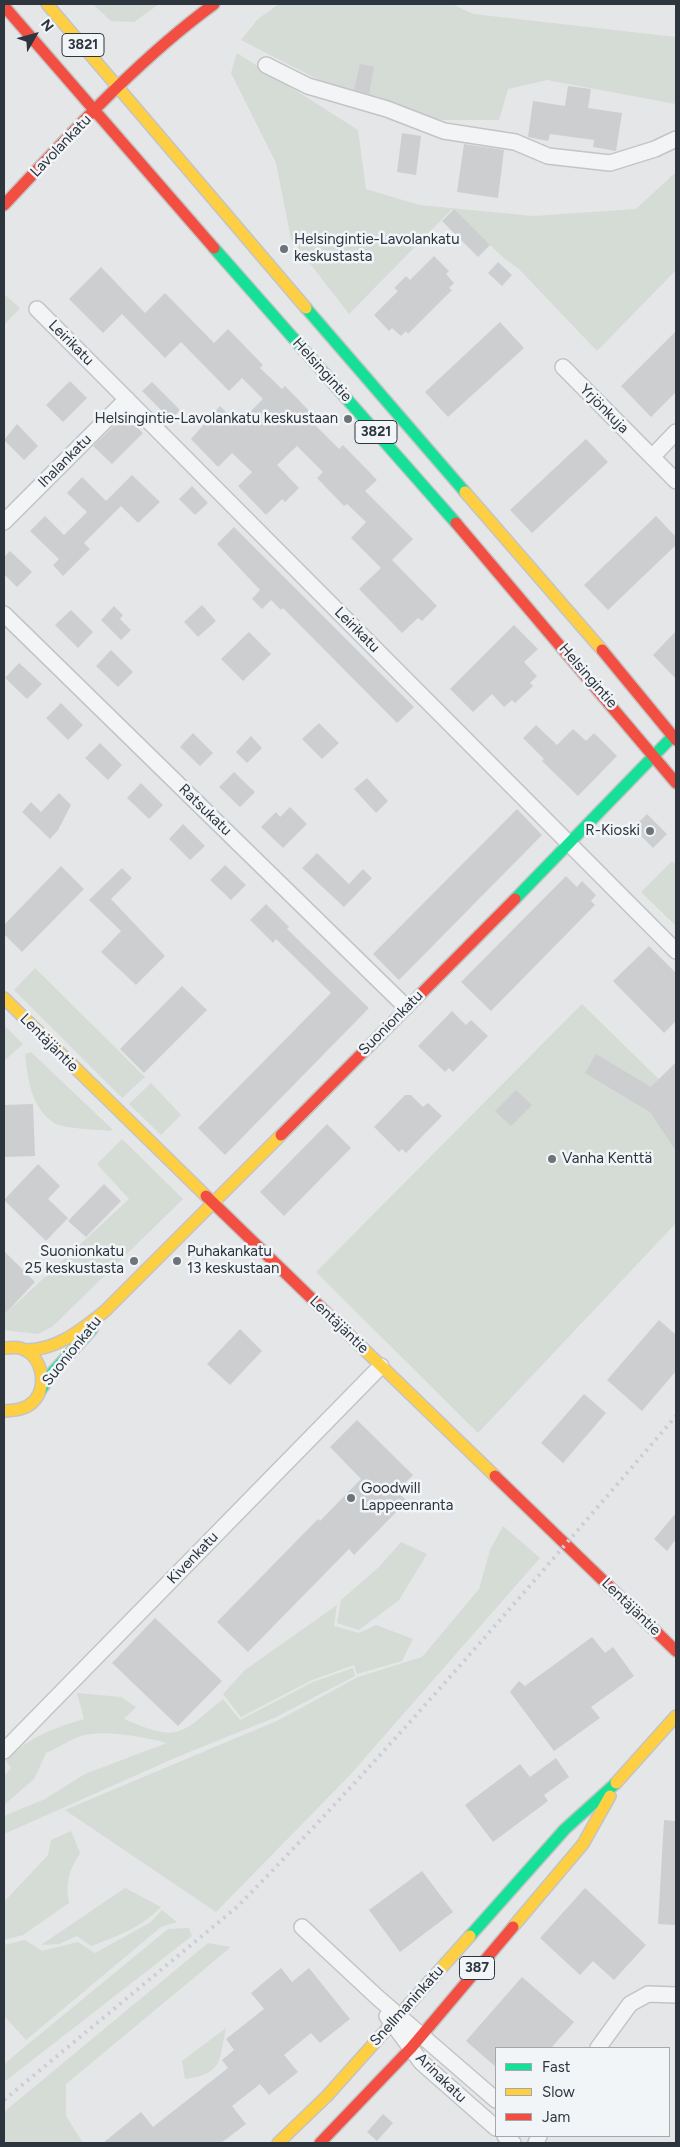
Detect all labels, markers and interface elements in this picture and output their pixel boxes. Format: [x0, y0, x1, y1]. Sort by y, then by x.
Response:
north arrow [10, 10, 60, 60]
text: N [37, 16, 57, 35]
road number: 3821 [62, 34, 104, 56]
street label: Lavolankatu [27, 111, 95, 181]
place label: Helsingintie-Lavolankatu keskustasta [294, 231, 460, 266]
marker: Helsingintie-Lavolankatu keskustasta [278, 243, 290, 255]
street label: Leirikatu [45, 317, 97, 369]
street label: Helsingintie [289, 334, 355, 406]
street label: Yrjönkuja [576, 381, 632, 437]
place label: Helsingintie-Lavolankatu keskustaan [94, 410, 338, 428]
marker: Helsingintie-Lavolankatu keskustaan [342, 413, 354, 425]
road number: 3821 [355, 421, 397, 444]
street label: Ihalankatu [35, 431, 95, 491]
street label: Leirikatu [331, 604, 383, 656]
street label: Helsingintie [555, 640, 621, 712]
street label: Ratsukatu [175, 780, 235, 840]
place label: R-Kioski [585, 822, 640, 840]
marker: R-Kioski [644, 825, 656, 837]
street label: Suonionkatu [355, 987, 427, 1059]
street label: Lentäjäntie [16, 1010, 82, 1076]
place label: Vanha Kenttä [562, 1150, 652, 1168]
marker: Vanha Kenttä [546, 1153, 558, 1165]
place label: Suonionkatu 25 keskustasta [25, 1243, 124, 1278]
place label: Puhakankatu 13 keskustaan [187, 1243, 279, 1278]
marker: Suonionkatu 25 keskustasta [128, 1255, 140, 1267]
marker: Puhakankatu 13 keskustaan [171, 1255, 183, 1267]
street label: Lentäjäntie [306, 1292, 372, 1358]
street label: Suonionkatu [39, 1313, 105, 1389]
place label: Goodwill Lappeenranta [361, 1480, 453, 1515]
marker: Goodwill Lappeenranta [345, 1492, 357, 1504]
street label: Kivenkatu [164, 1528, 222, 1588]
street label: Lentäjäntie [598, 1574, 664, 1640]
road number: 387 [460, 1956, 494, 1980]
street label: Snellmaninkatu [366, 1962, 448, 2050]
legend [495, 2047, 670, 2137]
street label: Arinakatu [412, 2049, 470, 2107]
text: Fast [542, 2058, 570, 2076]
text: Slow [542, 2083, 575, 2101]
text: Jam [542, 2108, 570, 2126]

